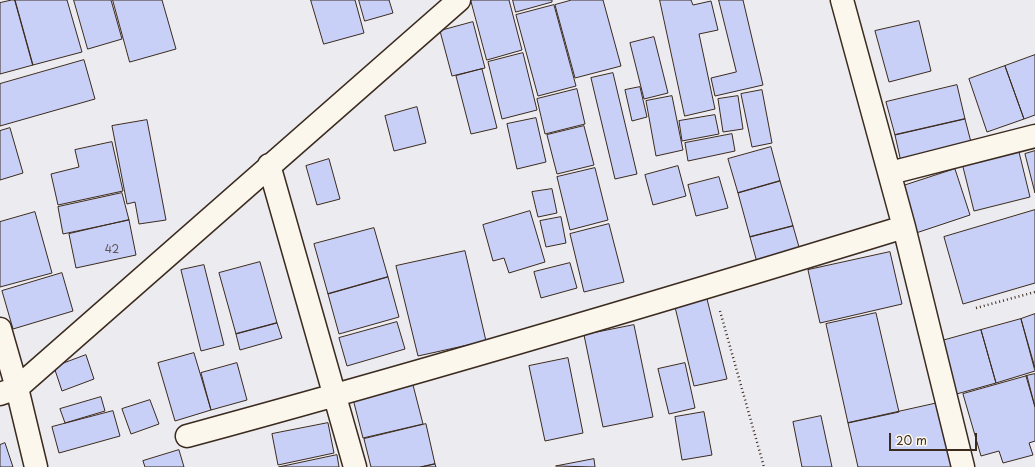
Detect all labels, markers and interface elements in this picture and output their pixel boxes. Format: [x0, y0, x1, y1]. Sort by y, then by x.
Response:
house number: 42 [105, 243, 119, 257]
scale bar [891, 425, 979, 451]
text: 20 m [896, 431, 927, 449]

